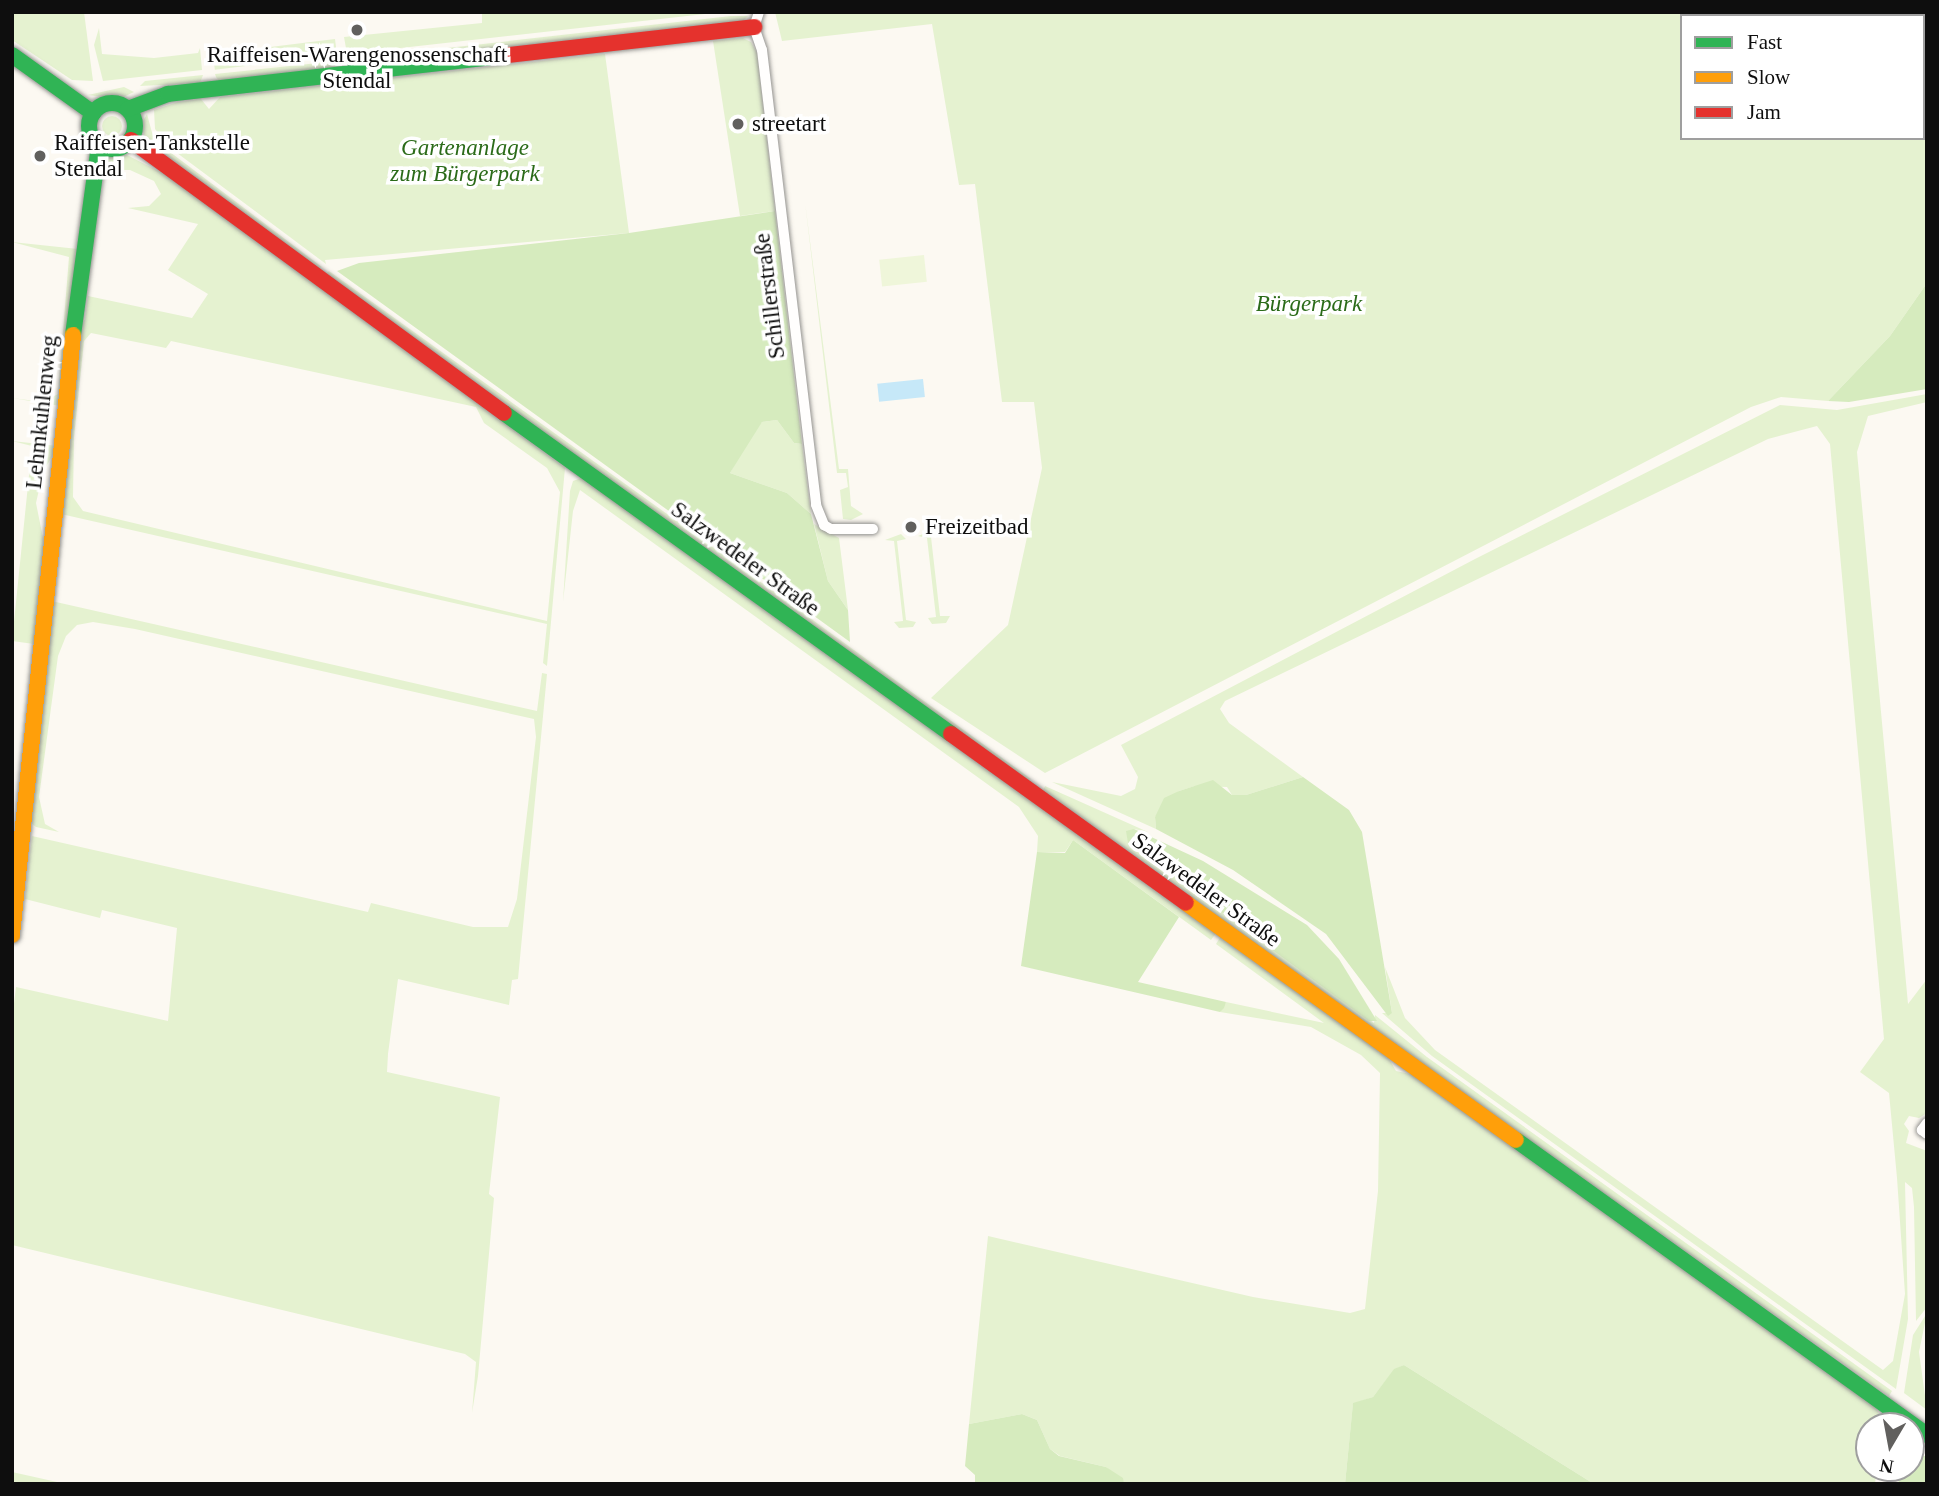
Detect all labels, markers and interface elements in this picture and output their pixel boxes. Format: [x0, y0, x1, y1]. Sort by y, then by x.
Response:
legend [1680, 14, 1925, 140]
marker: Raiffeisen-Warengenossenschaft Stendal [349, 22, 365, 38]
text: Fast [1747, 30, 1782, 54]
place label: Raiffeisen-Warengenossenschaft Stendal [207, 41, 507, 95]
text: Slow [1747, 65, 1790, 89]
text: Jam [1747, 100, 1781, 124]
place label: streetart [752, 110, 826, 138]
marker: streetart [730, 116, 746, 132]
place label: Raiffeisen-Tankstelle Stendal [54, 129, 250, 183]
park label: Gartenanlage zum Bürgerpark [390, 134, 540, 188]
marker: Raiffeisen-Tankstelle Stendal [32, 148, 48, 164]
street label: Schillerstraße [749, 232, 791, 360]
park label: Bürgerpark [1256, 290, 1362, 318]
street label: Lehmkuhlenweg [20, 334, 64, 490]
street label: Salzwedeler Straße [665, 496, 825, 622]
place label: Freizeitbad [925, 513, 1028, 541]
marker: Freizeitbad [903, 519, 919, 535]
street label: Salzwedeler Straße [1126, 827, 1286, 953]
north arrow [1855, 1412, 1925, 1482]
text: N [1878, 1455, 1895, 1478]

